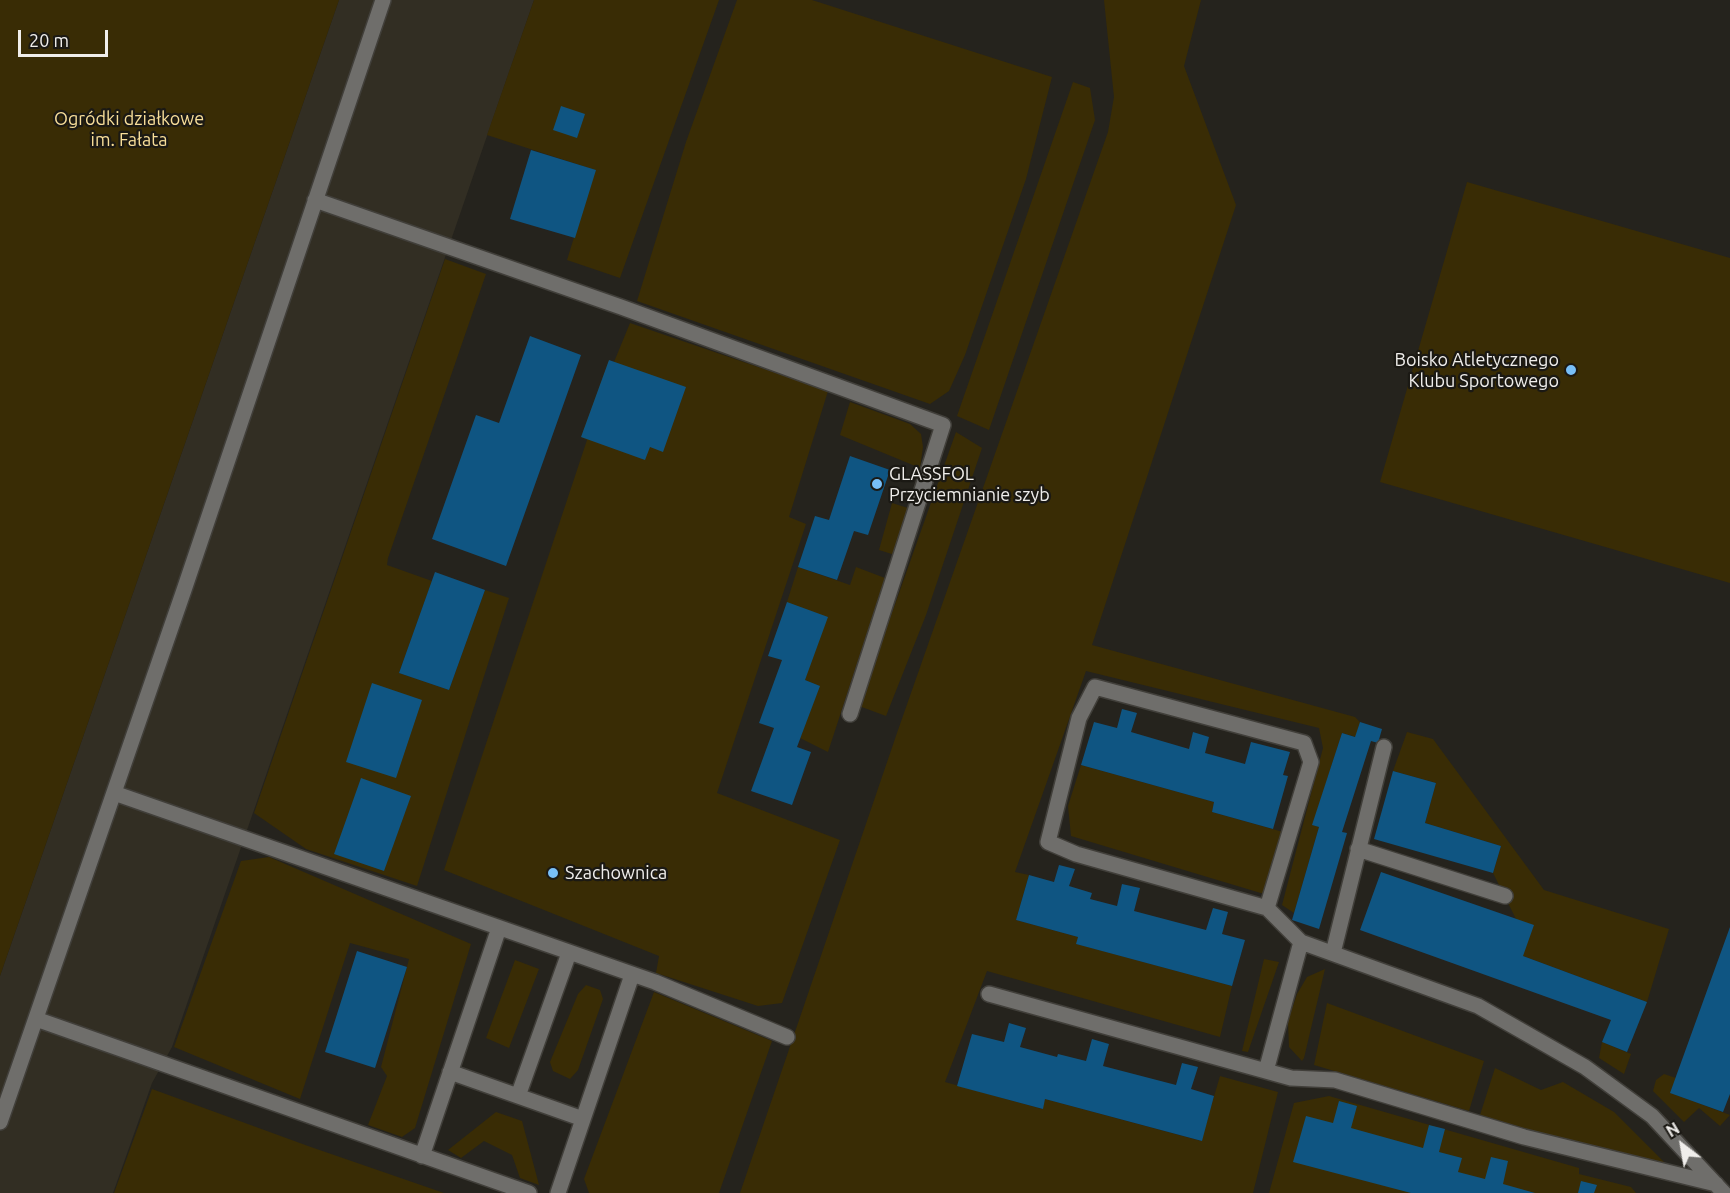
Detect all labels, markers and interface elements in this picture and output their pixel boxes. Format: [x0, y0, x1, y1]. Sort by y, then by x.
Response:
scale bar [21, 18, 111, 56]
text: 20 m [29, 30, 69, 50]
park label: Ogródki działkowe im. Fałata [54, 108, 204, 150]
place label: Boisko Atletycznego Klubu Sportowego [1395, 349, 1559, 392]
marker: Boisko Atletycznego Klubu Sportowego [1564, 363, 1578, 377]
place label: GLASSFOL Przyciemnianie szyb [889, 463, 1050, 506]
marker: GLASSFOL Przyciemnianie szyb [870, 477, 884, 491]
place label: Szachownica [565, 862, 667, 884]
marker: Szachownica [546, 866, 560, 880]
north arrow [1652, 1115, 1712, 1175]
text: N [1663, 1119, 1682, 1140]

